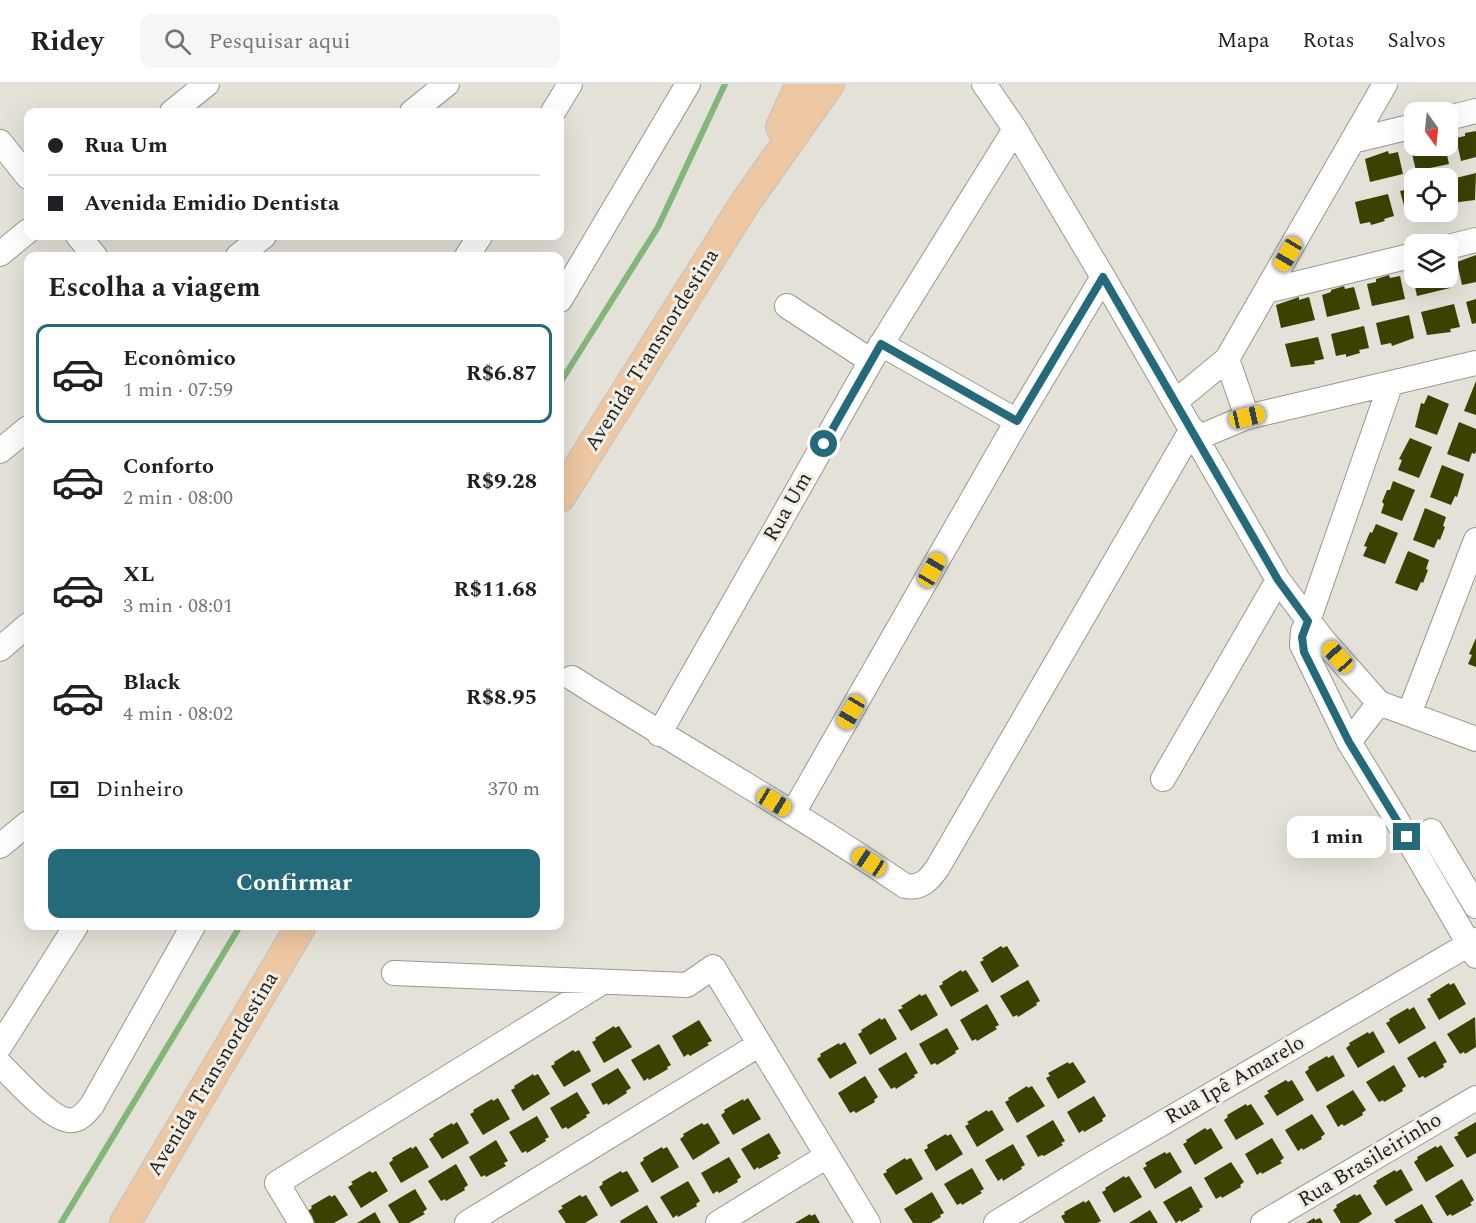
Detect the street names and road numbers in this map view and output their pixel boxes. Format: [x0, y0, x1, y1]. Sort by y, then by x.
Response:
street label: Avenida Transnordestina [576, 242, 728, 458]
street label: Rua Um [755, 466, 821, 548]
street label: Avenida Transnordestina [139, 965, 287, 1182]
street label: Rua Ipê Amarelo [1159, 1027, 1311, 1133]
street label: Rua Brasileirinho [1292, 1104, 1448, 1216]

